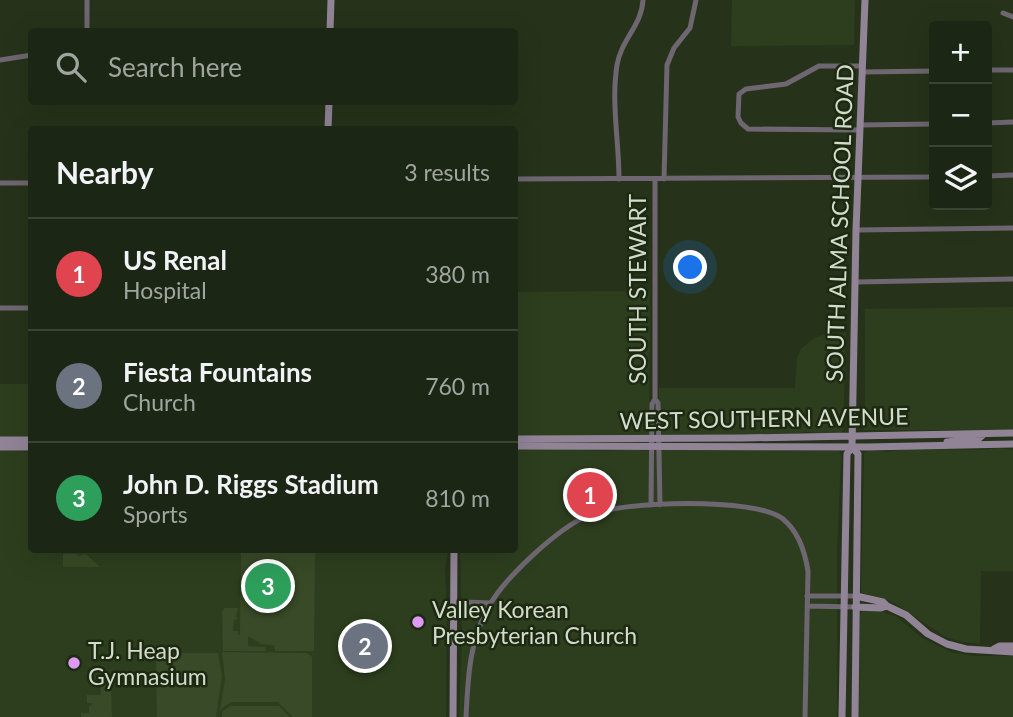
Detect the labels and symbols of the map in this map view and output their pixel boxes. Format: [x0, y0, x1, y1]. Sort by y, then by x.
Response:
street label: SOUTH ALMA SCHOOL ROAD [819, 64, 859, 382]
street label: SOUTH STEWART [623, 194, 651, 384]
your location [673, 250, 707, 284]
street label: WEST SOUTHERN AVENUE [619, 401, 909, 435]
pin: 1 [567, 469, 613, 521]
pin: 3 [245, 560, 291, 612]
place label: Valley Korean Presbyterian Church [432, 595, 637, 649]
marker: Valley Korean Presbyterian Church [410, 614, 426, 630]
pin: 2 [342, 620, 388, 672]
place label: T.J. Heap Gymnasium [88, 636, 207, 690]
marker: T.J. Heap Gymnasium [66, 655, 82, 671]

